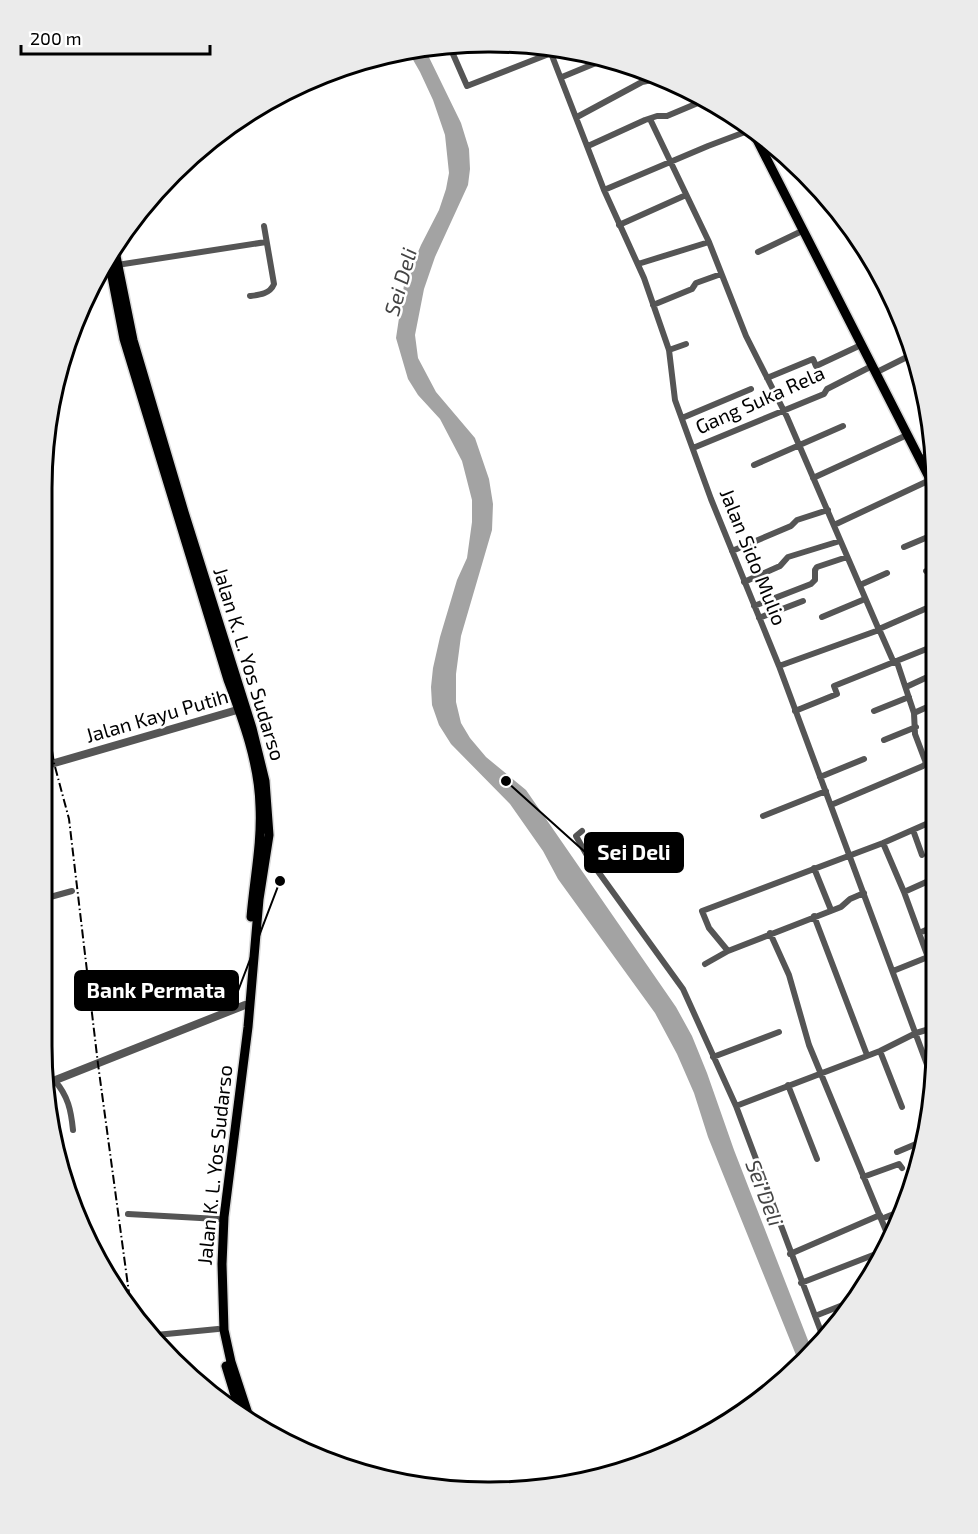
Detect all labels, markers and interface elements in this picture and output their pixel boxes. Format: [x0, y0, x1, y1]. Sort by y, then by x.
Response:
scale bar [21, 18, 210, 56]
text: 200 m [30, 27, 82, 49]
water label: Sei Deli [378, 245, 421, 318]
street label: Gang Suka Rela [691, 360, 828, 438]
street label: Jalan Sido Mulio [716, 485, 792, 629]
street label: Jalan K. L. Yos Sudarso [209, 564, 291, 763]
street label: Jalan Kayu Putih [83, 683, 231, 747]
callout: Sei Deli [585, 833, 683, 872]
text: Sei Deli [597, 839, 671, 864]
callout: Bank Permata [75, 971, 238, 1010]
text: Bank Permata [87, 977, 225, 1002]
street label: Jalan K. L. Yos Sudarso [192, 1064, 236, 1266]
water label: Sei Deli [741, 1156, 790, 1229]

